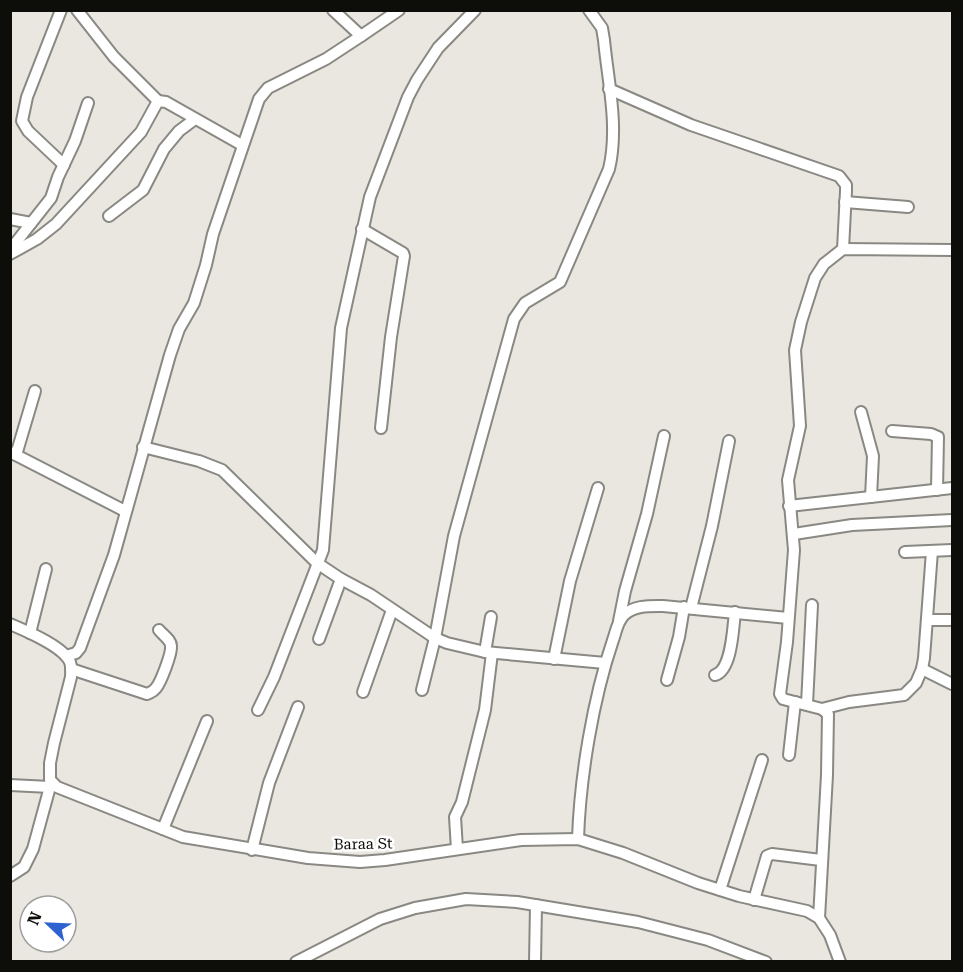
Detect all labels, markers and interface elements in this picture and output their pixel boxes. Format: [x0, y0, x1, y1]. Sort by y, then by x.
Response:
street label: Baraa St [333, 834, 393, 854]
north arrow [18, 894, 78, 954]
text: N [23, 909, 46, 928]

